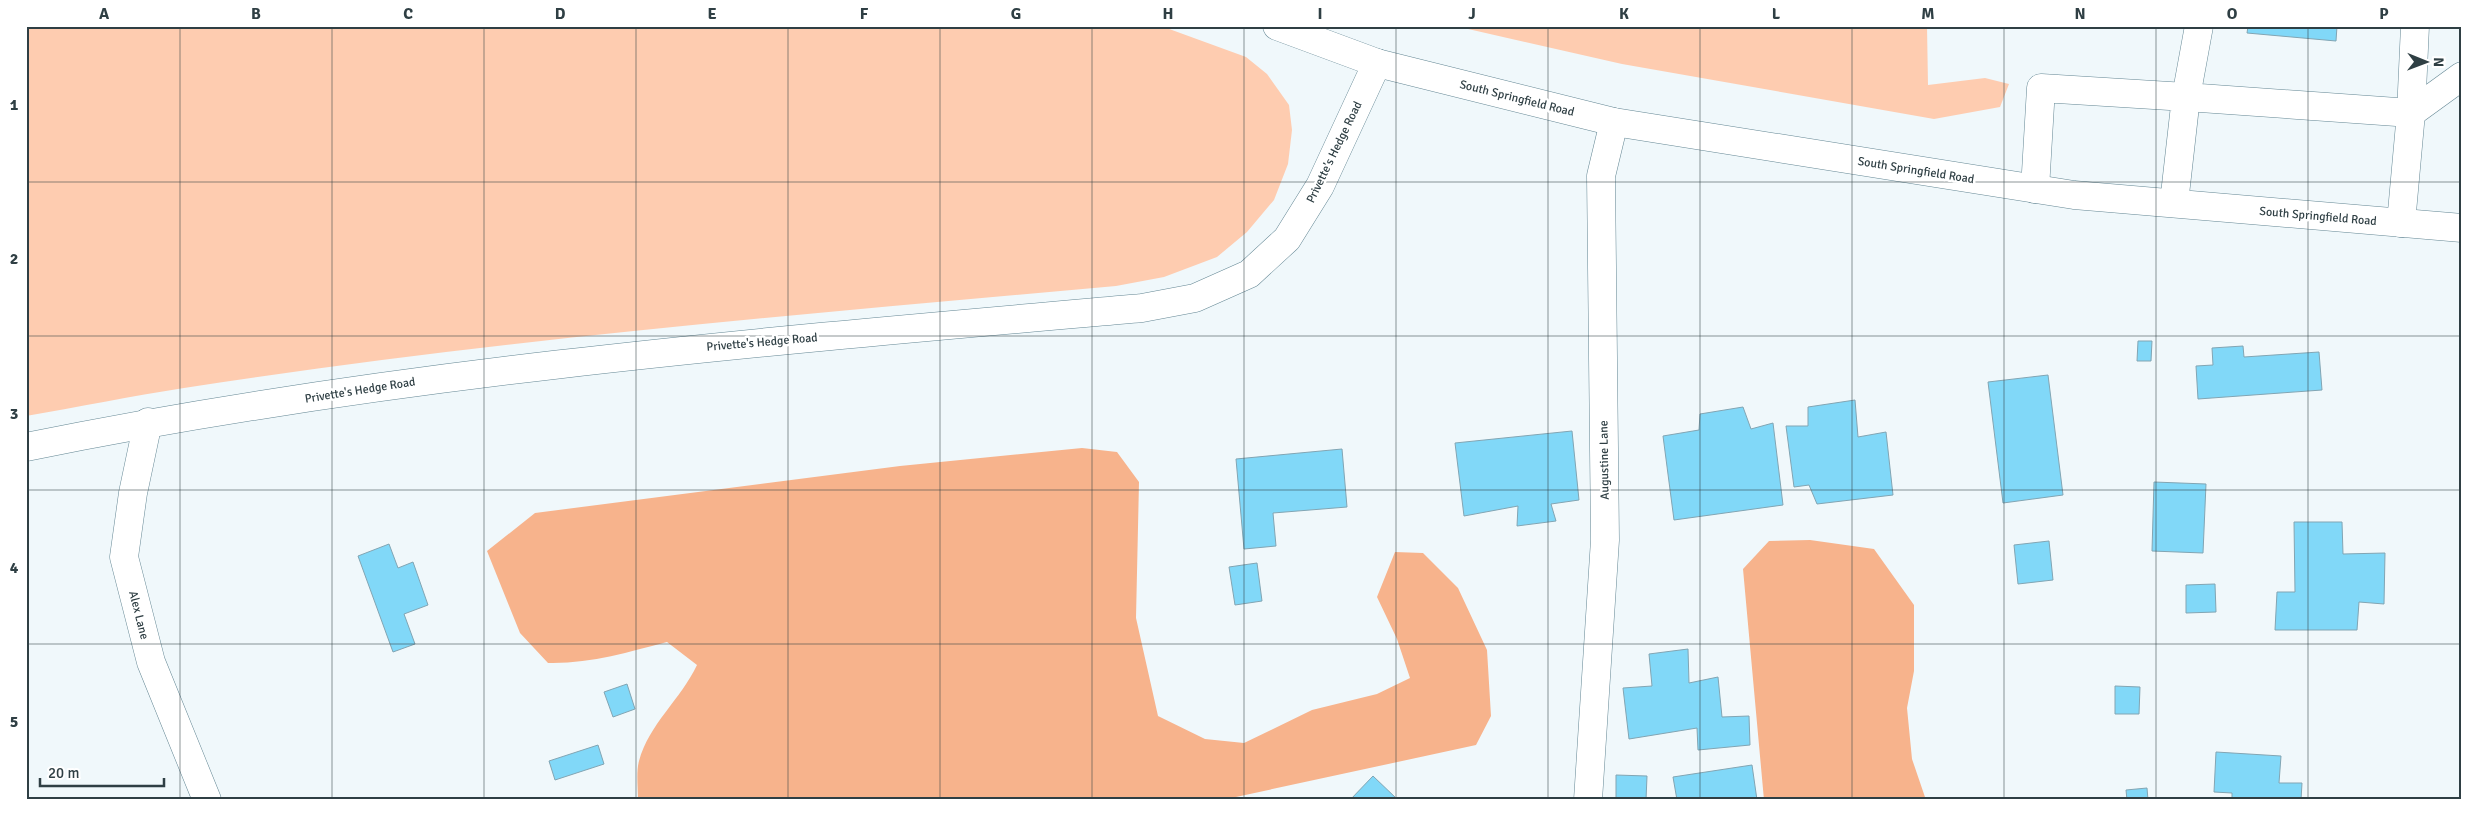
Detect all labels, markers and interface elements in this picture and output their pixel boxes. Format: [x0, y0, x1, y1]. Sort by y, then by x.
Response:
text: A [99, 4, 110, 24]
text: B [251, 4, 261, 24]
text: C [403, 4, 413, 24]
text: D [555, 4, 566, 24]
text: E [707, 4, 717, 24]
text: F [860, 4, 869, 24]
text: G [1011, 4, 1021, 24]
text: H [1163, 4, 1173, 24]
text: I [1317, 4, 1323, 24]
text: J [1468, 4, 1476, 24]
text: K [1619, 4, 1629, 24]
text: L [1772, 4, 1781, 24]
text: M [1921, 4, 1935, 24]
text: N [2074, 4, 2086, 24]
text: O [2227, 4, 2238, 24]
text: P [2379, 4, 2389, 24]
north arrow [2400, 38, 2450, 88]
text: N [2430, 57, 2447, 67]
street label: South Springfield Road [1458, 77, 1576, 120]
text: 1 [10, 95, 19, 115]
street label: Privette's Hedge Road [1303, 99, 1366, 206]
street label: South Springfield Road [1857, 154, 1975, 187]
street label: South Springfield Road [2259, 204, 2377, 229]
text: 2 [10, 249, 18, 269]
street label: Privette's Hedge Road [706, 330, 818, 355]
street label: Privette's Hedge Road [304, 374, 416, 407]
text: 3 [10, 404, 18, 424]
street label: Augustine Lane [1596, 420, 1613, 500]
text: 4 [10, 558, 19, 578]
street label: Alex Lane [125, 589, 152, 641]
text: 5 [10, 712, 18, 732]
scale bar [40, 756, 164, 788]
text: 20 m [48, 764, 79, 782]

